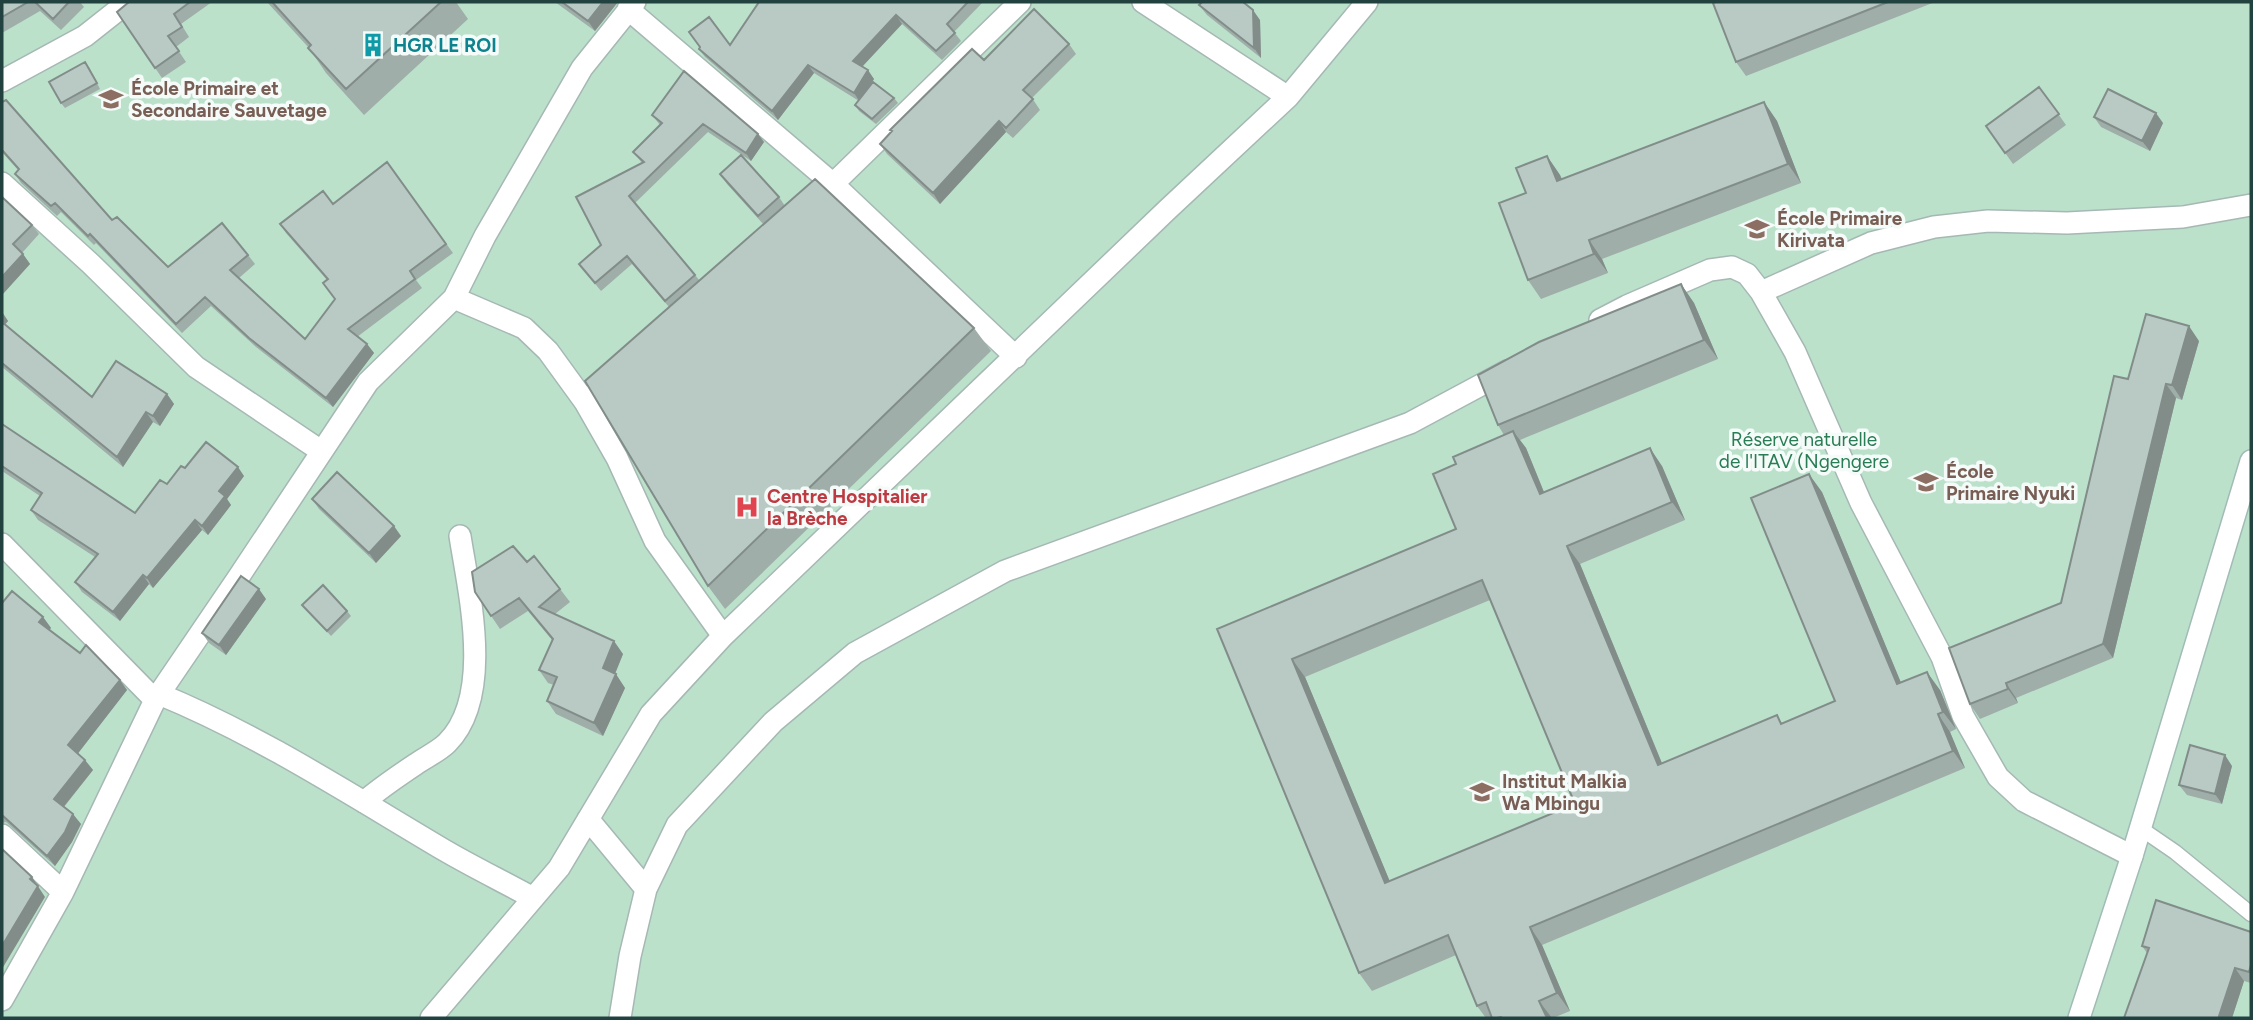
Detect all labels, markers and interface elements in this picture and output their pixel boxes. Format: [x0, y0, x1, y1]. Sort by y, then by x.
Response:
building icon: HGR LE ROI [359, 31, 387, 59]
place label: HGR LE ROI [393, 34, 497, 57]
place label: École Primaire et Secondaire Sauvetage [131, 77, 327, 122]
school or university icon: École Primaire et Secondaire Sauvetage [97, 85, 125, 113]
place label: École Primaire Kirivata [1777, 207, 1903, 252]
school or university icon: École Primaire Kirivata [1743, 215, 1771, 243]
park label: Réserve naturelle de l'ITAV (Ngengere [1719, 428, 1889, 473]
place label: École Primaire Nyuki [1946, 460, 2075, 505]
school or university icon: École Primaire Nyuki [1912, 468, 1940, 496]
place label: Centre Hospitalier la Brèche [767, 485, 928, 530]
hospital icon: Centre Hospitalier la Brèche [733, 493, 761, 521]
place label: Institut Malkia Wa Mbingu [1502, 770, 1627, 815]
school or university icon: Institut Malkia Wa Mbingu [1468, 778, 1496, 806]

